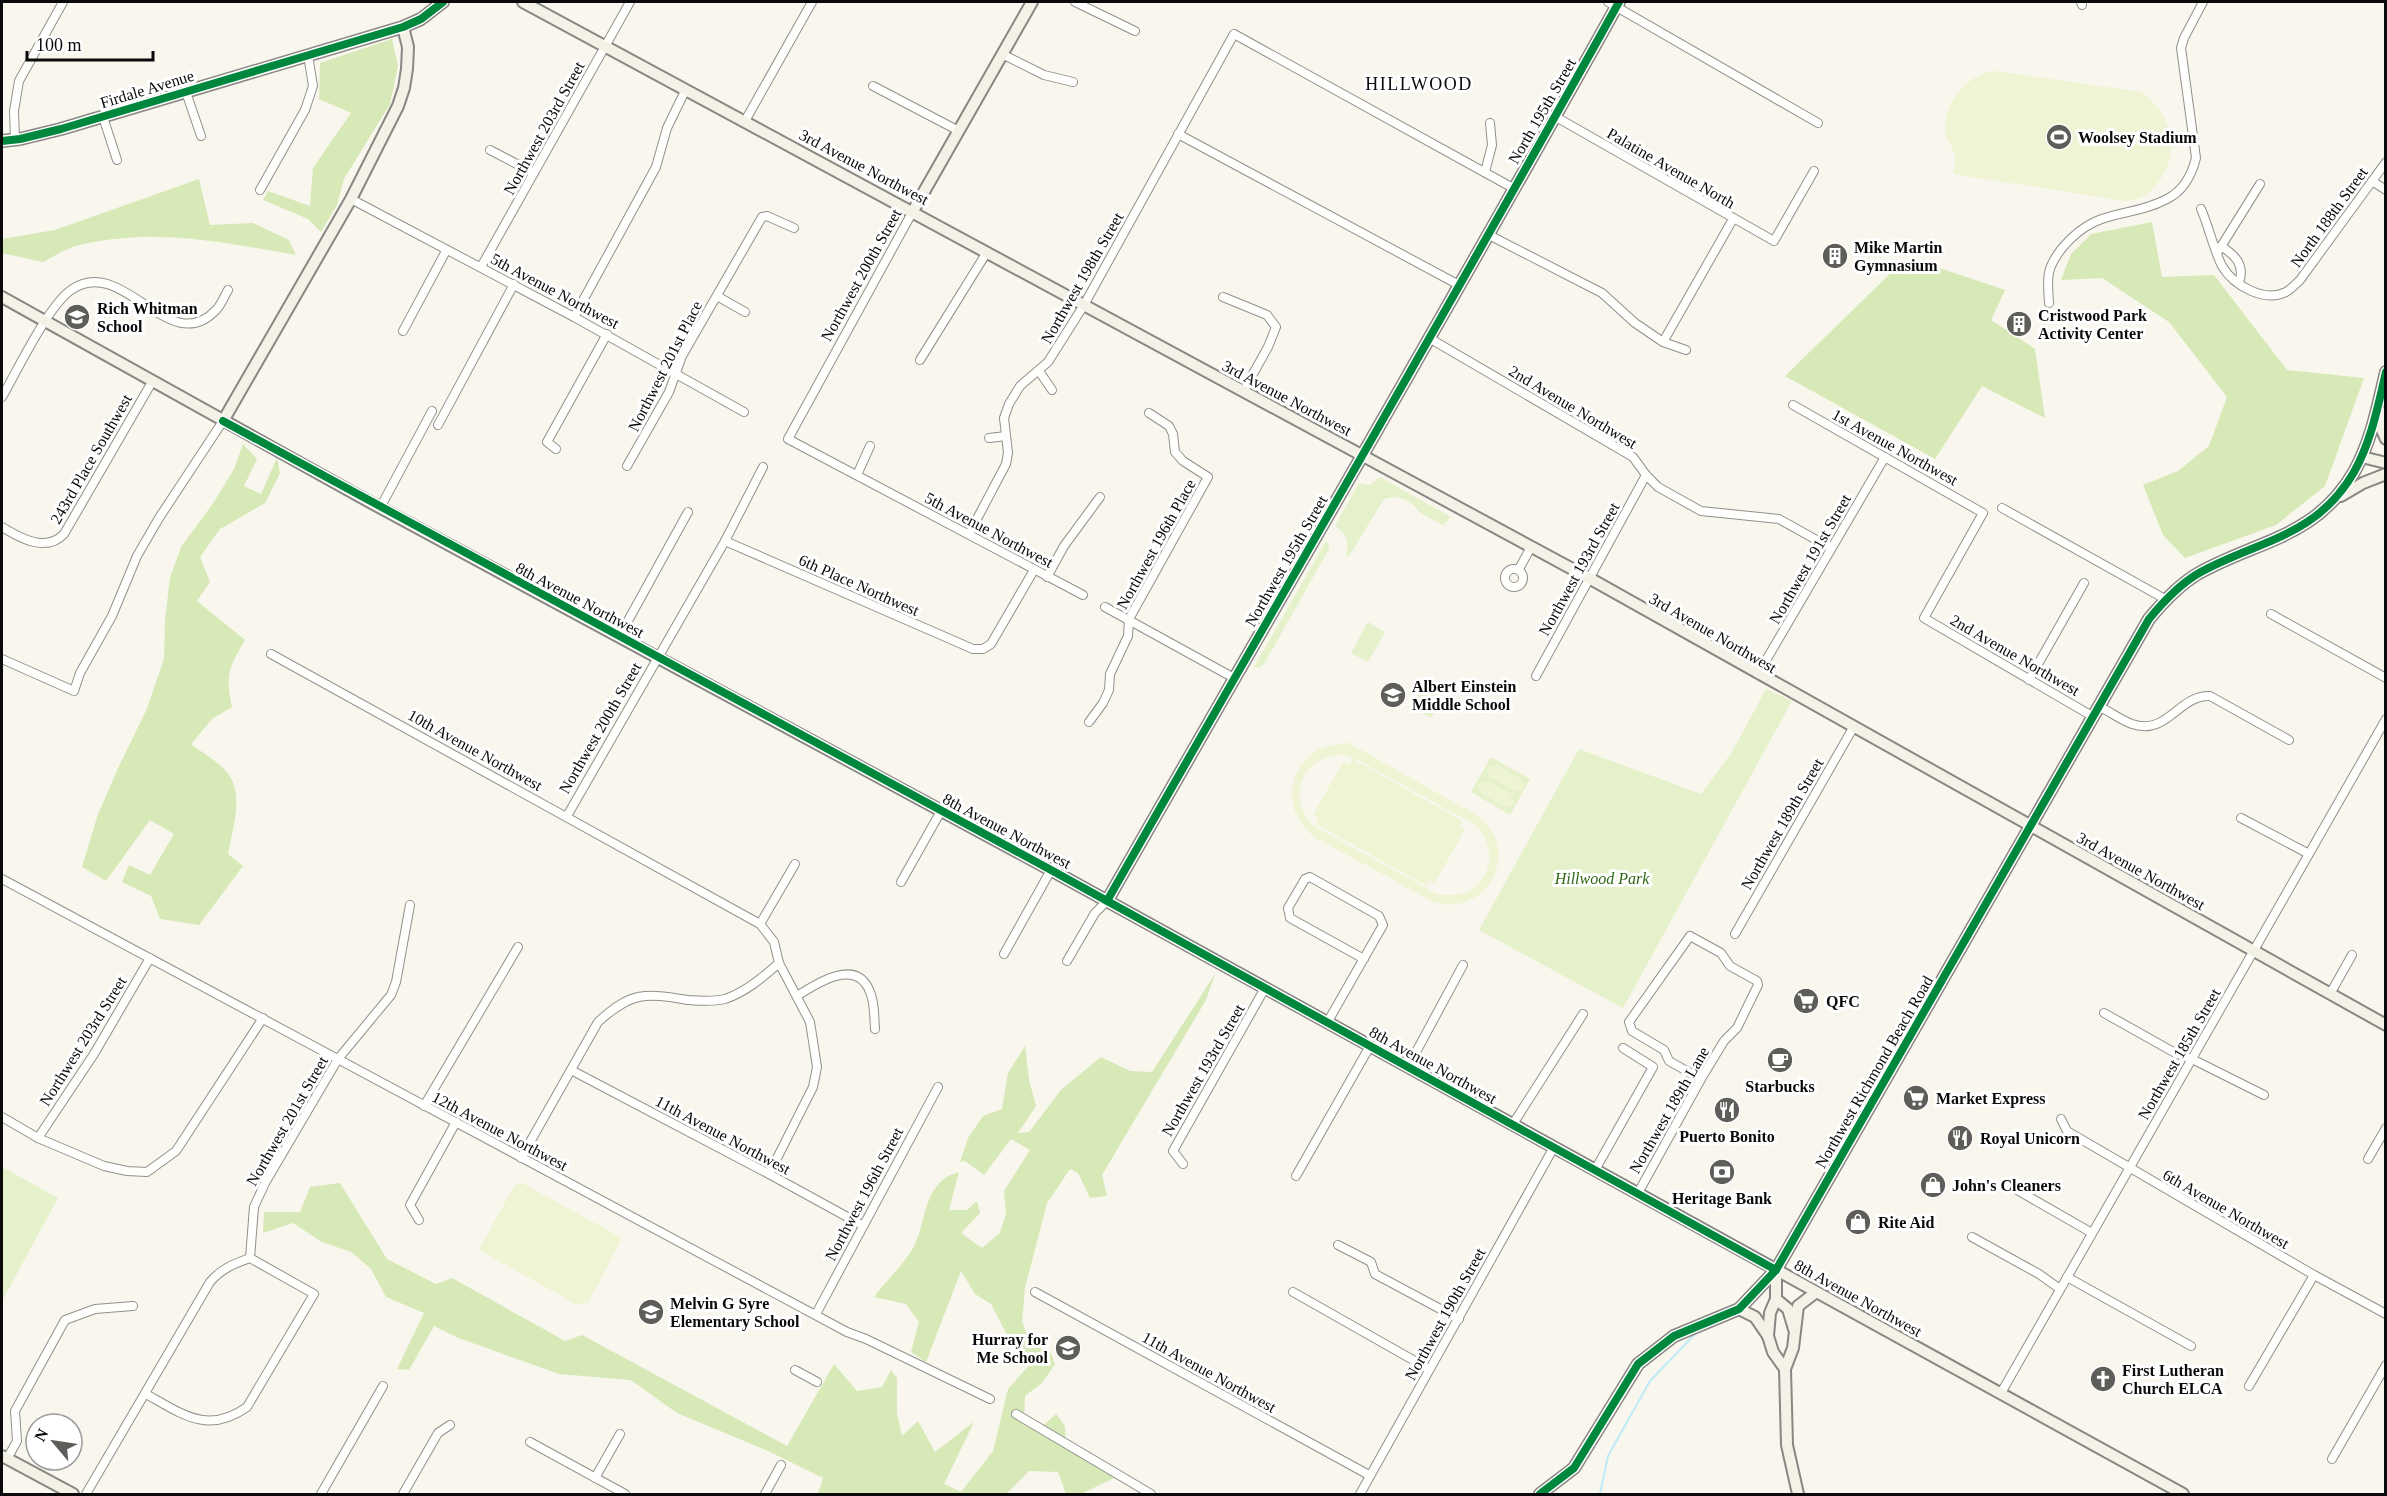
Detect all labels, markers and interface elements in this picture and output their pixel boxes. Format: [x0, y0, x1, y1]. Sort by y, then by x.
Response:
scale bar [27, 24, 153, 62]
text: 100 m [36, 35, 82, 55]
street label: North 195th Street [1505, 55, 1579, 167]
street label: Northwest 203rd Street [500, 58, 588, 197]
street label: Firdale Avenue [98, 67, 196, 111]
district label: HILLWOOD [1365, 74, 1473, 94]
sports icon: Woolsey Stadium [2044, 122, 2074, 152]
street label: Palatine Avenue North [1604, 124, 1738, 212]
street label: 3rd Avenue Northwest [797, 126, 932, 208]
place label: Woolsey Stadium [2078, 129, 2197, 147]
street label: North 188th Street [2287, 163, 2371, 270]
street label: Northwest 200th Street [818, 205, 905, 344]
street label: Northwest 198th Street [1038, 209, 1127, 347]
place label: Mike Martin Gymnasium [1854, 239, 1943, 275]
building icon: Mike Martin Gymnasium [1820, 241, 1850, 271]
street label: 5th Avenue Northwest [488, 250, 623, 332]
street label: Northwest 201st Place [625, 298, 705, 434]
place label: Rich Whitman School [97, 300, 198, 335]
school or university icon: Rich Whitman School [62, 302, 92, 332]
place label: Cristwood Park Activity Center [2038, 307, 2147, 343]
building icon: Cristwood Park Activity Center [2004, 309, 2034, 339]
street label: 3rd Avenue Northwest [1220, 357, 1355, 439]
street label: 2nd Avenue Northwest [1506, 362, 1641, 452]
street label: 243rd Place Southwest [47, 391, 135, 527]
street label: 1st Avenue Northwest [1829, 405, 1961, 489]
street label: Northwest 196th Place [1113, 476, 1199, 612]
street label: 5th Avenue Northwest [922, 489, 1057, 571]
street label: Northwest 191st Street [1766, 491, 1854, 627]
street label: Northwest 195th Street [1242, 492, 1331, 630]
street label: Northwest 193rd Street [1535, 499, 1623, 638]
street label: 6th Place Northwest [796, 551, 922, 619]
street label: 8th Avenue Northwest [513, 559, 648, 641]
street label: 3rd Avenue Northwest [1647, 590, 1780, 677]
street label: 2nd Avenue Northwest [1947, 611, 2083, 699]
street label: Northwest 200th Street [556, 659, 645, 797]
place label: Albert Einstein Middle School [1412, 678, 1517, 713]
school or university icon: Albert Einstein Middle School [1378, 680, 1408, 710]
street label: 10th Avenue Northwest [405, 706, 546, 794]
street label: Northwest 189th Street [1738, 755, 1827, 893]
street label: 8th Avenue Northwest [940, 790, 1075, 872]
street label: 3rd Avenue Northwest [2074, 829, 2208, 914]
park label: Hillwood Park [1554, 870, 1650, 887]
street label: Northwest 203rd Street [36, 973, 130, 1109]
street label: Northwest Richmond Beach Road [1812, 973, 1936, 1171]
street label: Northwest 185th Street [2135, 985, 2224, 1123]
supermarket icon: QFC [1791, 986, 1821, 1016]
place label: QFC [1826, 993, 1860, 1010]
street label: Northwest 193rd Street [1158, 1001, 1248, 1139]
street label: 8th Avenue Northwest [1366, 1023, 1500, 1107]
street label: Northwest 189th Lane [1626, 1044, 1712, 1176]
cafe icon: Starbucks [1765, 1045, 1795, 1075]
street label: Northwest 201st Street [243, 1053, 331, 1189]
place label: Starbucks [1745, 1078, 1815, 1095]
supermarket icon: Market Express [1901, 1083, 1931, 1113]
street label: 12th Avenue Northwest [429, 1088, 571, 1174]
place label: Market Express [1936, 1090, 2045, 1108]
street label: 11th Avenue Northwest [653, 1092, 794, 1178]
restaurant icon: Puerto Bonito [1712, 1095, 1742, 1125]
restaurant icon: Royal Unicorn [1945, 1123, 1975, 1153]
street label: Northwest 196th Street [822, 1124, 907, 1264]
place label: Puerto Bonito [1679, 1128, 1775, 1145]
place label: Royal Unicorn [1980, 1130, 2080, 1148]
bank icon: Heritage Bank [1707, 1157, 1737, 1187]
street label: 6th Avenue Northwest [2160, 1166, 2293, 1252]
shop icon: John's Cleaners [1918, 1170, 1948, 1200]
place label: John's Cleaners [1952, 1177, 2061, 1194]
place label: Heritage Bank [1672, 1190, 1772, 1208]
shop icon: Rite Aid [1843, 1207, 1873, 1237]
place label: Rite Aid [1878, 1214, 1935, 1231]
street label: Northwest 190th Street [1402, 1244, 1489, 1383]
street label: 8th Avenue Northwest [1791, 1256, 1925, 1340]
place label: Melvin G Syre Elementary School [670, 1295, 800, 1331]
school or university icon: Melvin G Syre Elementary School [636, 1297, 666, 1327]
street label: 11th Avenue Northwest [1139, 1328, 1279, 1416]
place label: Hurray for Me School [972, 1331, 1049, 1366]
school or university icon: Hurray for Me School [1053, 1333, 1083, 1363]
place label: First Lutheran Church ELCA [2122, 1362, 2224, 1397]
church icon: First Lutheran Church ELCA [2088, 1364, 2118, 1394]
north arrow [24, 1412, 84, 1472]
text: N [31, 1425, 52, 1444]

